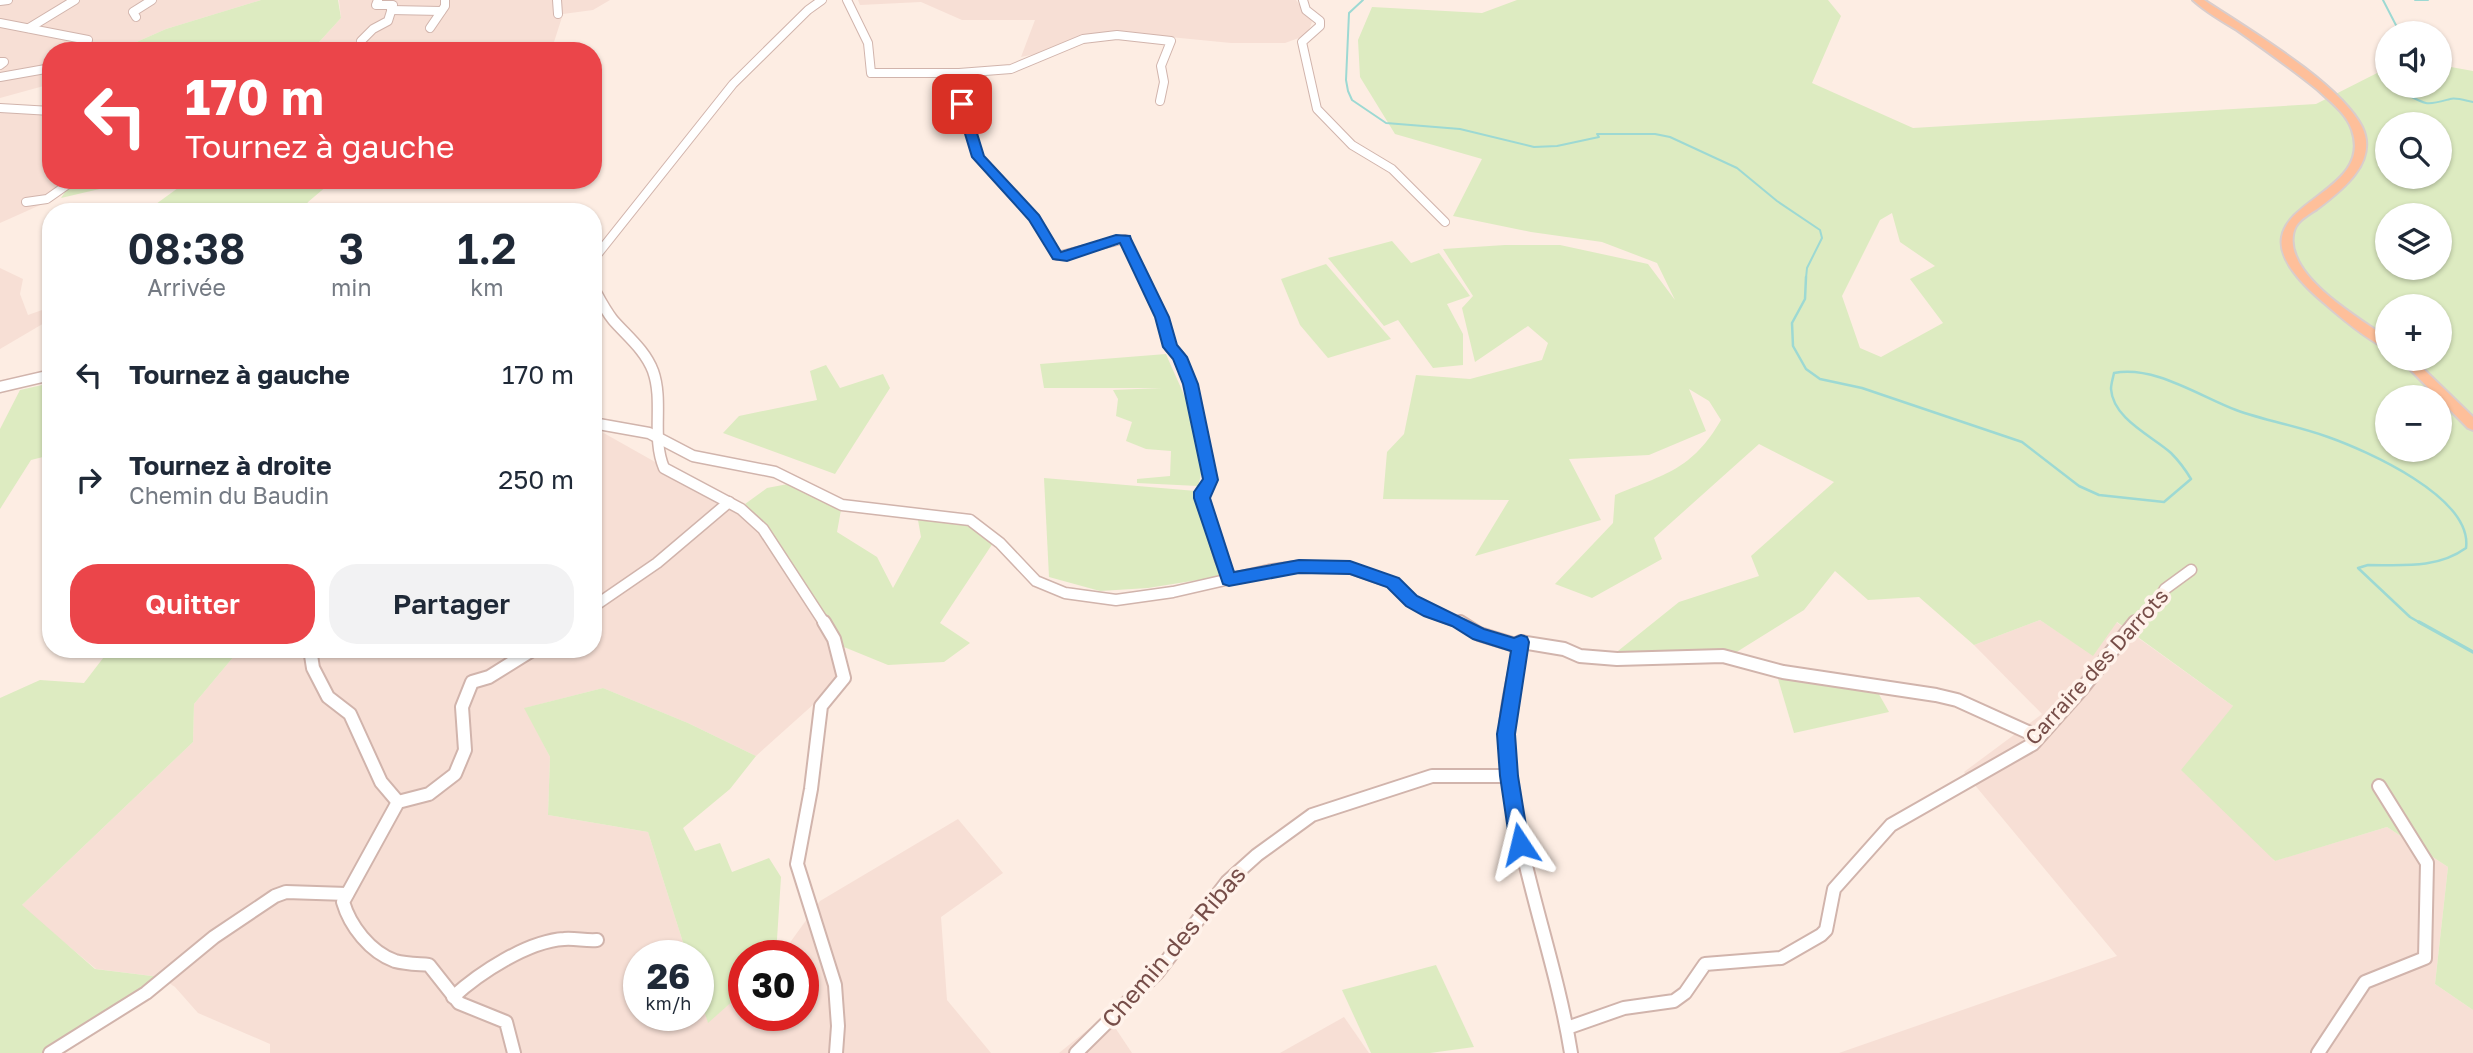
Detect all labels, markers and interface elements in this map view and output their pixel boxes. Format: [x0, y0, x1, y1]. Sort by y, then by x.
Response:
map controls [2375, 21, 2452, 462]
button: sound [2375, 21, 2452, 98]
text: 170 m [185, 67, 324, 126]
icon: left [70, 70, 161, 161]
pin [932, 74, 992, 134]
icon: arrive [943, 85, 981, 123]
button: search [2375, 112, 2452, 189]
text: Tournez à gauche [185, 127, 454, 165]
button: layers [2375, 203, 2452, 280]
text: 08:38 [127, 223, 246, 273]
text: 3 [339, 223, 364, 273]
text: 1.2 [457, 223, 517, 273]
text: Arrivée [147, 273, 226, 301]
text: min [331, 273, 372, 301]
text: km [470, 273, 504, 301]
button: + [2375, 294, 2452, 371]
icon: left [70, 356, 108, 394]
text: Tournez à gauche [129, 359, 350, 390]
text: 170 m [502, 359, 574, 390]
button: − [2375, 385, 2452, 462]
text: Tournez à droite [129, 450, 332, 481]
icon: right [70, 461, 108, 499]
text: 250 m [498, 464, 574, 495]
text: Chemin du Baudin [129, 481, 329, 509]
button: Quitter [70, 564, 315, 644]
button: Partager [329, 564, 574, 644]
street label: Carraire des Darrots [2019, 583, 2173, 750]
position arrow [1483, 807, 1557, 881]
street label: Chemin des Ribas [1095, 859, 1251, 1033]
speed limit sign: 30 [728, 940, 819, 1031]
text: 26 [647, 955, 690, 997]
text: km/h [646, 992, 691, 1014]

